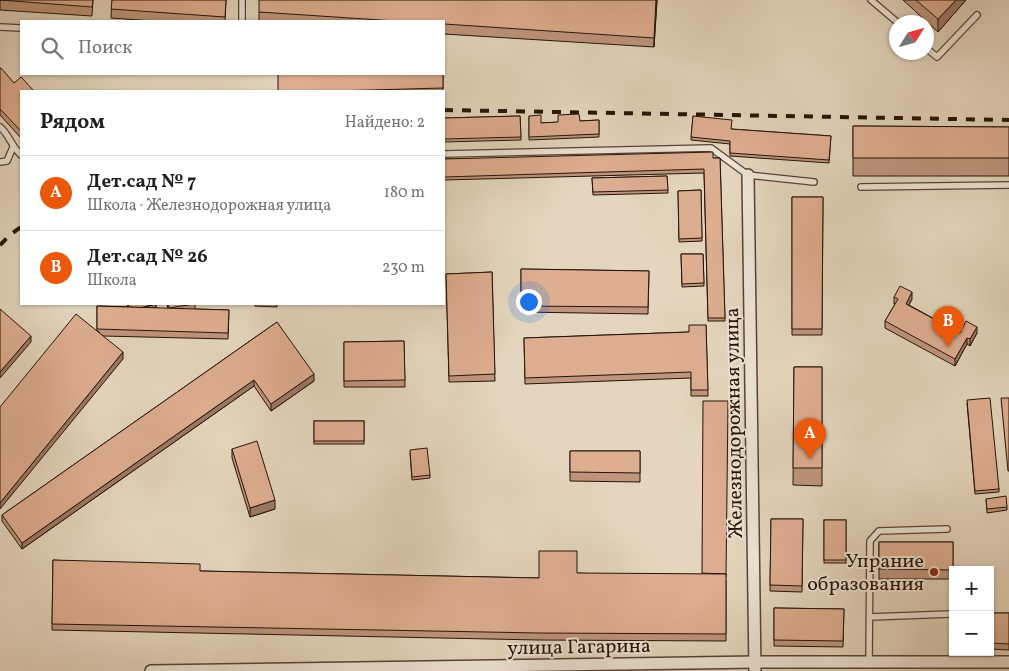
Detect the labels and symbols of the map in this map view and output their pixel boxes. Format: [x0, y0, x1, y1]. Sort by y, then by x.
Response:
north arrow [889, 15, 934, 60]
your location [516, 289, 542, 315]
pin: B [932, 306, 964, 347]
street label: Железнодорожная улица [719, 307, 751, 539]
pin: A [794, 418, 826, 459]
place label: Упрание образования [807, 548, 924, 599]
marker: Упрание образования [928, 566, 940, 578]
street label: улица Гагарина [507, 633, 651, 663]

